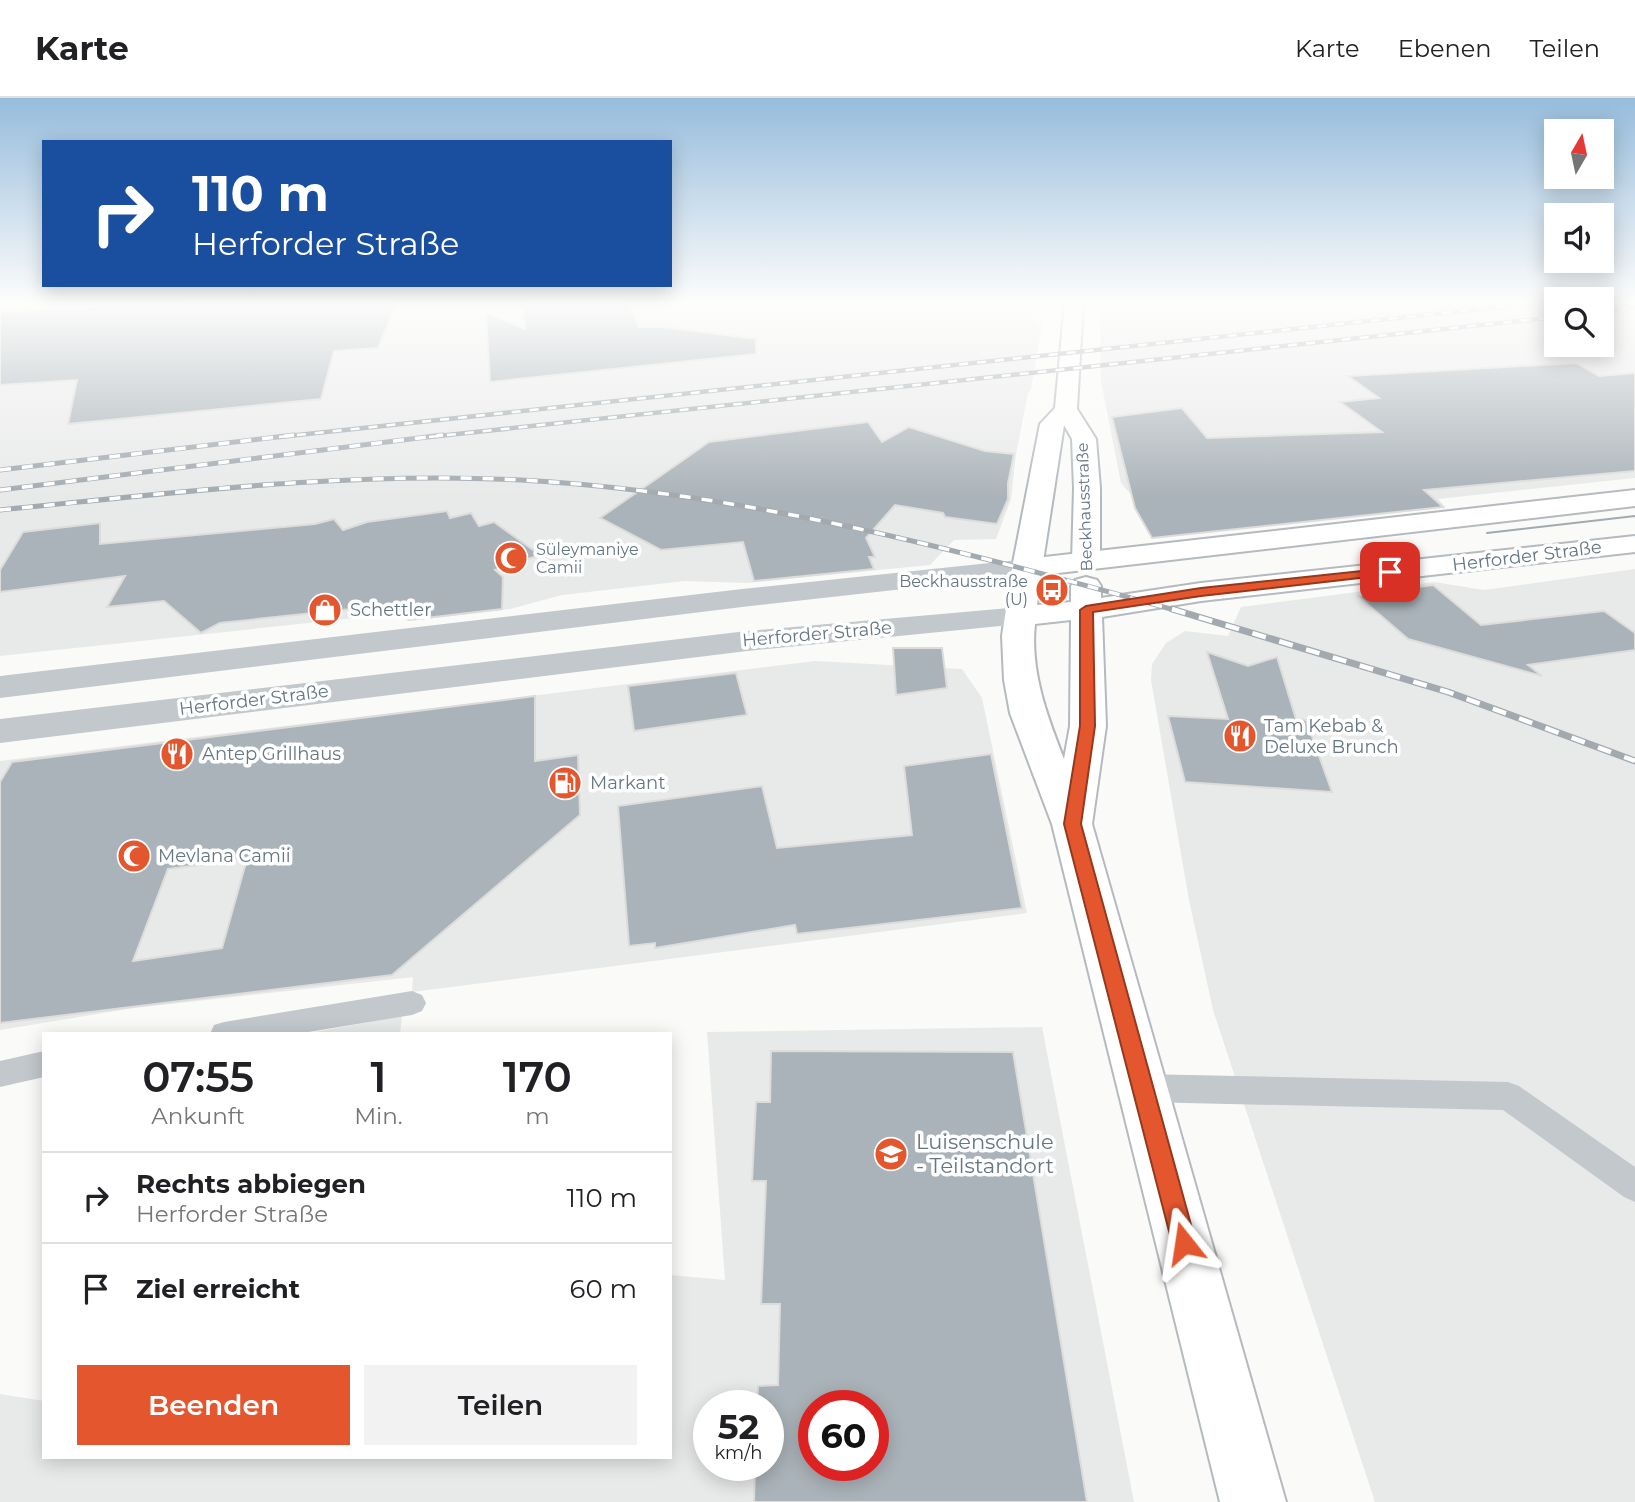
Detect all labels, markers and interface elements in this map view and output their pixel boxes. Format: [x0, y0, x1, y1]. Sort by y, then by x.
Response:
text: Karte [35, 28, 129, 68]
text: Karte [1295, 34, 1360, 63]
text: Ebenen [1398, 34, 1491, 63]
text: Teilen [1529, 34, 1600, 63]
north arrow [1544, 119, 1614, 189]
map controls [1544, 119, 1614, 357]
text: 110 m [192, 164, 329, 223]
icon: right [77, 168, 168, 259]
button: sound [1544, 203, 1614, 273]
text: Herforder Straße [192, 224, 459, 263]
button: search [1544, 287, 1614, 357]
street label: Beckhausstraße [1073, 442, 1096, 572]
street label: Herforder Straße [1451, 536, 1603, 576]
mosque icon: Süleymaniye Camii [492, 539, 530, 577]
place label: Süleymaniye Camii [536, 540, 639, 577]
pin [1360, 542, 1420, 602]
icon: arrive [1371, 553, 1409, 591]
bus stop icon: Beckhausstraße (U) [1033, 571, 1071, 609]
place label: Beckhausstraße (U) [899, 572, 1028, 609]
shop icon: Schettler [306, 591, 344, 629]
place label: Schettler [350, 599, 431, 621]
street label: Herforder Straße [741, 616, 893, 652]
street label: Herforder Straße [178, 680, 330, 720]
place label: Tam Kebab & Deluxe Brunch [1264, 715, 1399, 758]
restaurant icon: Tam Kebab & Deluxe Brunch [1221, 717, 1259, 755]
restaurant icon: Antep Grillhaus [158, 735, 196, 773]
place label: Antep Grillhaus [202, 743, 341, 765]
fuel station icon: Markant [546, 764, 584, 802]
place label: Markant [590, 772, 666, 794]
mosque icon: Mevlana Camii [115, 837, 153, 875]
place label: Mevlana Camii [158, 845, 291, 867]
text: 07:55 [142, 1051, 254, 1103]
text: 1 [370, 1051, 386, 1103]
text: 170 [503, 1051, 572, 1103]
text: Ankunft [151, 1102, 245, 1130]
text: Min. [354, 1102, 403, 1130]
text: m [525, 1102, 550, 1130]
place label: Luisenschule - Teilstandort [916, 1129, 1054, 1178]
school or university icon: Luisenschule - Teilstandort [872, 1135, 910, 1173]
text: Rechts abbiegen [136, 1168, 366, 1200]
icon: right [77, 1179, 115, 1217]
text: 110 m [567, 1182, 637, 1214]
text: Herforder Straße [136, 1200, 328, 1228]
position arrow [1147, 1206, 1221, 1280]
icon: arrive [77, 1270, 115, 1308]
text: Ziel erreicht [136, 1273, 300, 1305]
text: 60 m [570, 1273, 637, 1305]
button: Beenden [77, 1365, 350, 1445]
button: Teilen [364, 1365, 637, 1445]
speed limit sign: 60 [798, 1390, 889, 1481]
text: 52 [718, 1405, 759, 1448]
text: km/h [714, 1442, 763, 1464]

